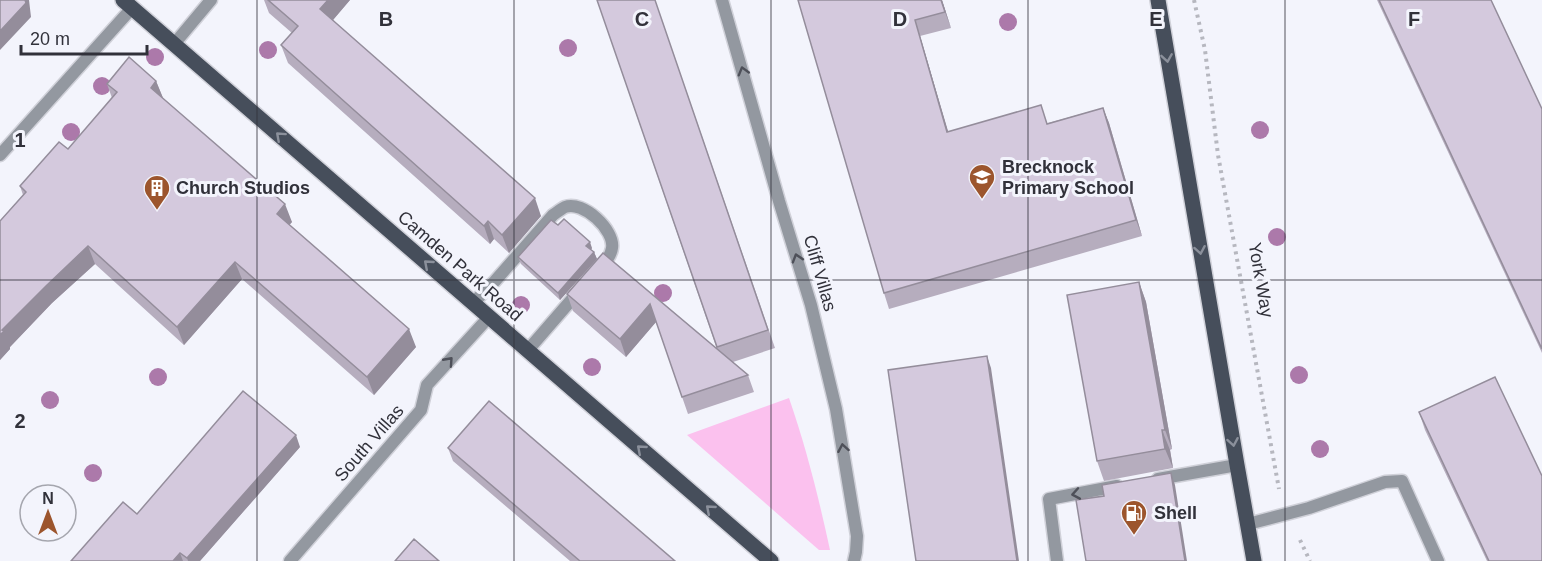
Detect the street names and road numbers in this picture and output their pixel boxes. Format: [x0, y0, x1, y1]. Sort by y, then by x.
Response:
street label: Camden Park Road [394, 207, 526, 325]
street label: Cliff Villas [800, 233, 840, 313]
street label: York Way [1245, 241, 1277, 319]
street label: South Villas [330, 401, 408, 485]

